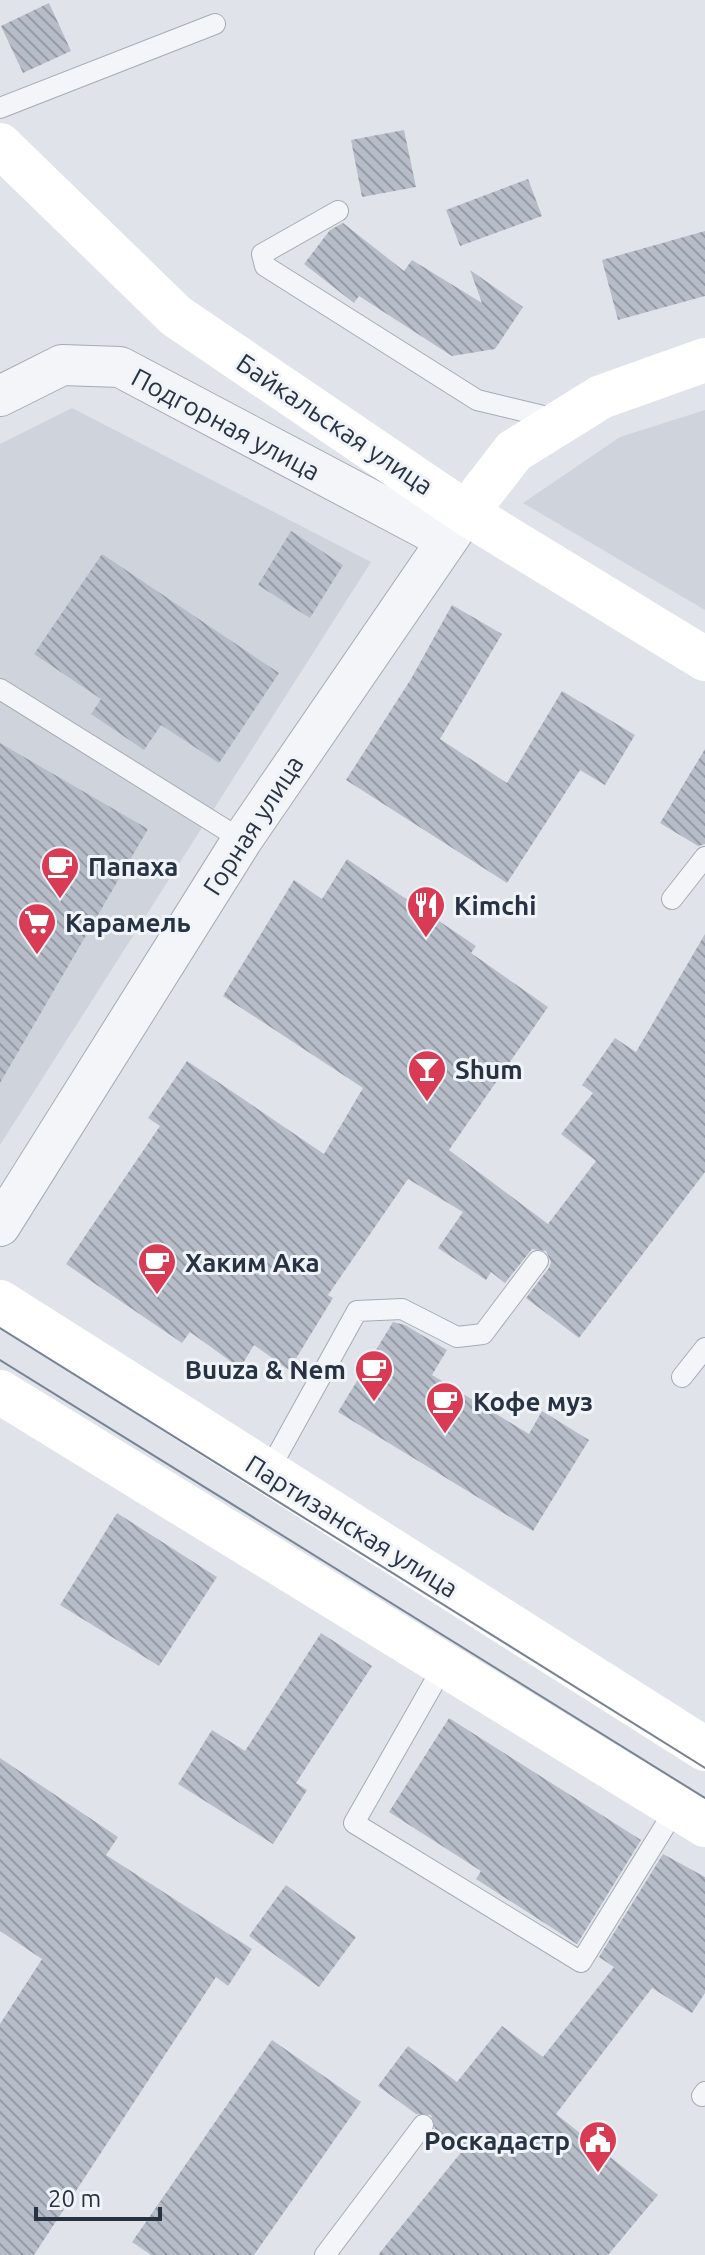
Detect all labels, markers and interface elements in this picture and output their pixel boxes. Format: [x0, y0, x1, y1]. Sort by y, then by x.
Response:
street label: Байкальская улица [232, 348, 438, 500]
street label: Подгорная улица [127, 362, 325, 486]
street label: Горная улица [197, 750, 309, 900]
cafe icon: Папаха [39, 845, 81, 900]
place label: Папаха [88, 852, 178, 881]
restaurant icon: Kimchi [405, 884, 447, 939]
place label: Kimchi [454, 891, 536, 920]
supermarket icon: Карамель [16, 901, 58, 956]
place label: Карамель [65, 908, 191, 937]
bar icon: Shum [406, 1048, 448, 1103]
place label: Shum [455, 1055, 523, 1084]
cafe icon: Хаким Ака [136, 1241, 178, 1296]
place label: Хаким Ака [185, 1248, 320, 1277]
cafe icon: Buuza & Nem [353, 1348, 395, 1403]
place label: Buuza & Nem [185, 1355, 346, 1384]
cafe icon: Кофе муз [424, 1380, 466, 1435]
place label: Кофе муз [473, 1387, 593, 1416]
street label: Партизанская улица [241, 1449, 463, 1603]
public building icon: Роскадастр [577, 2119, 619, 2174]
place label: Роскадастр [424, 2126, 570, 2155]
scale bar [36, 2171, 160, 2221]
text: 20 m [48, 2185, 101, 2212]

